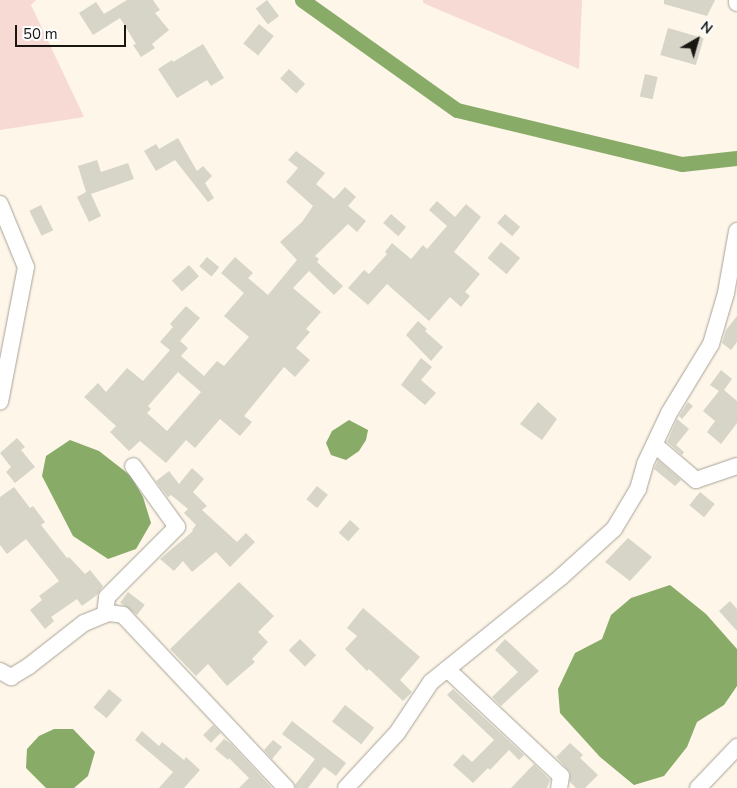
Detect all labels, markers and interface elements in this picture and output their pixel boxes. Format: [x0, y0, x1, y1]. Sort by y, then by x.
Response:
scale bar [18, 15, 129, 47]
north arrow [672, 15, 722, 65]
text: N [697, 17, 717, 38]
text: 50 m [23, 24, 58, 44]

